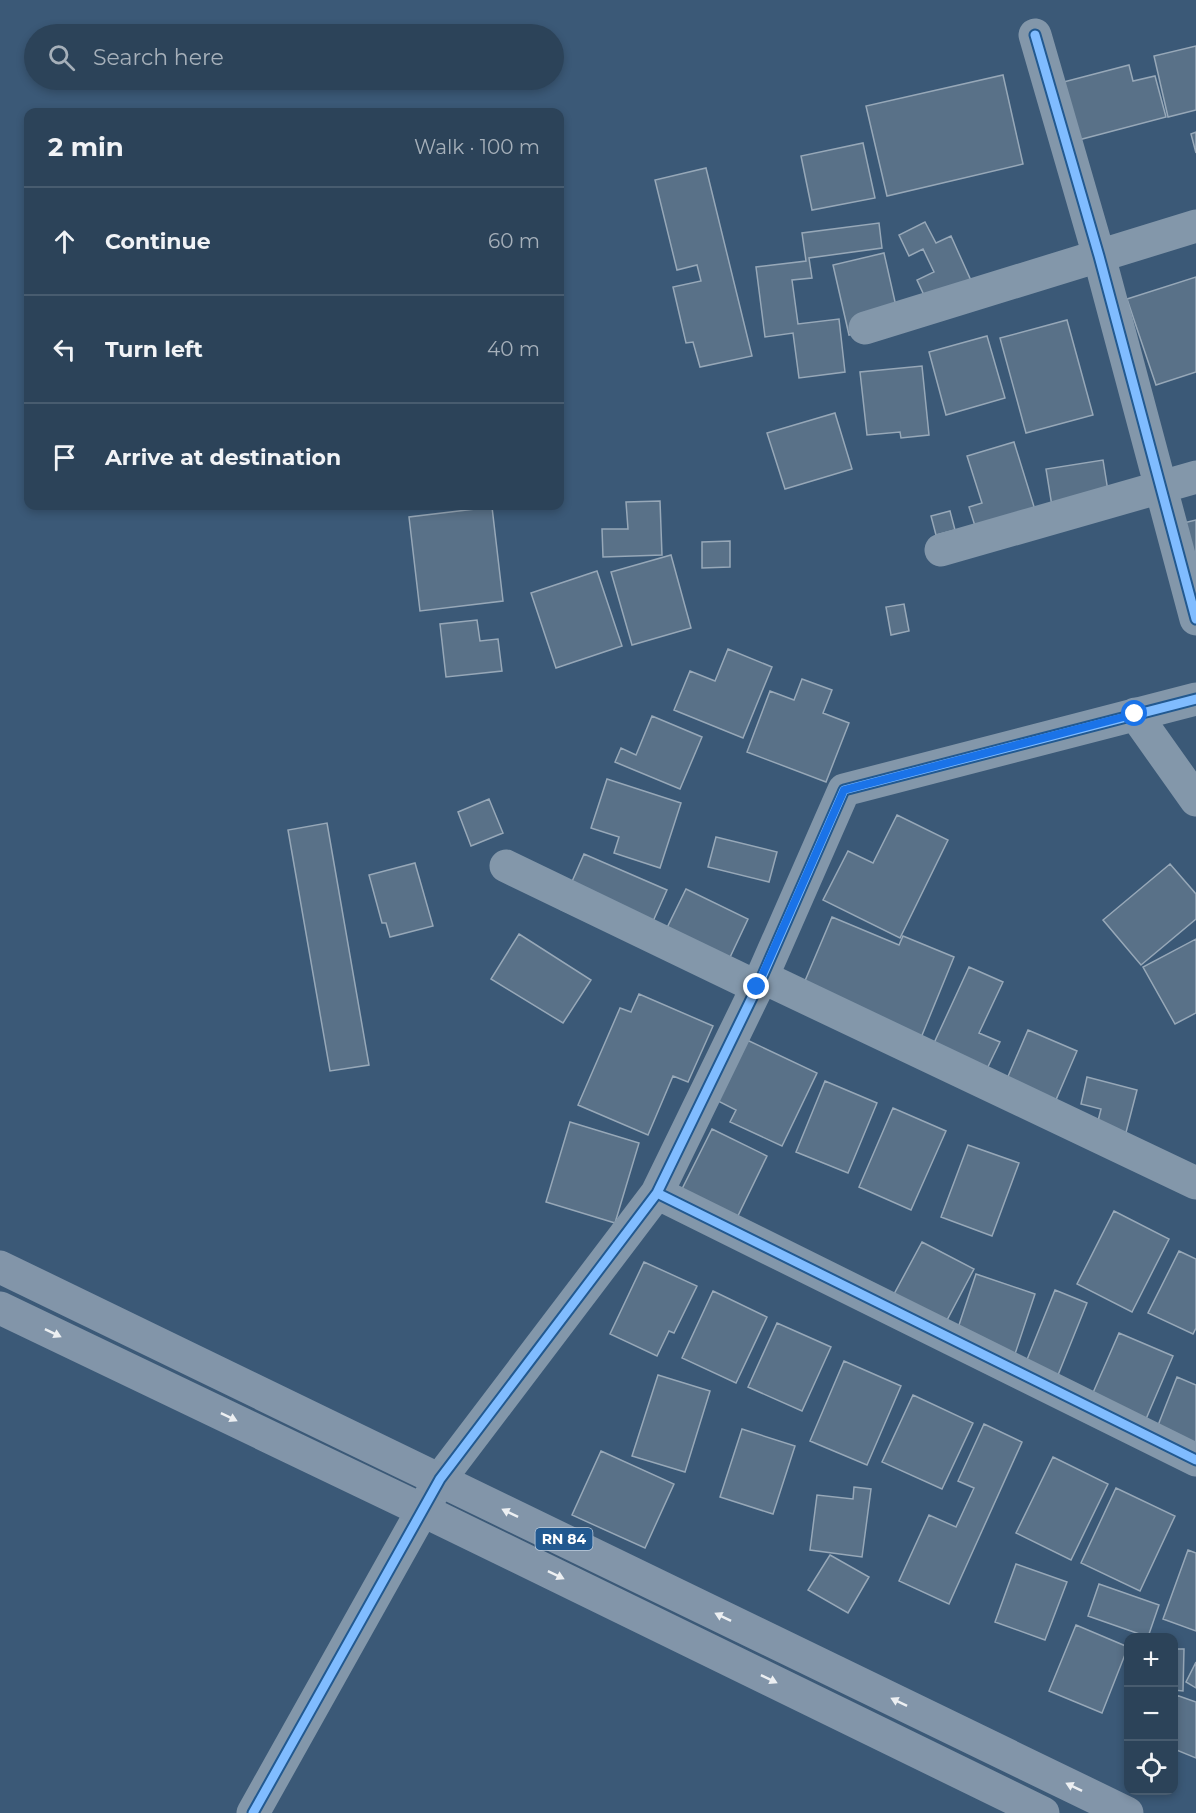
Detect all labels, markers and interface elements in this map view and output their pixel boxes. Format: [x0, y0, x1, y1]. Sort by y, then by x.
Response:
search box [24, 24, 564, 90]
icon: search [45, 41, 78, 74]
text: Search here [93, 44, 224, 71]
text: 2 min [48, 131, 124, 163]
text: Walk · 100 m [414, 135, 540, 159]
icon: ahead [48, 225, 81, 258]
text: Continue [105, 228, 211, 255]
text: 60 m [488, 229, 540, 253]
icon: left [48, 333, 81, 366]
text: Turn left [105, 336, 203, 363]
text: 40 m [487, 337, 540, 361]
icon: arrive [48, 441, 81, 474]
text: Arrive at destination [105, 444, 341, 471]
route start [1121, 700, 1147, 726]
route end [743, 973, 769, 999]
one-way arrow [44, 1329, 61, 1338]
one-way arrow [220, 1413, 237, 1422]
one-way arrow [502, 1509, 519, 1518]
road number: RN 84 [536, 1528, 592, 1550]
one-way arrow [547, 1570, 564, 1580]
one-way arrow [715, 1612, 732, 1621]
map controls [1124, 1633, 1178, 1795]
button: + [1124, 1633, 1178, 1687]
one-way arrow [760, 1674, 777, 1684]
button: − [1124, 1687, 1178, 1741]
one-way arrow [890, 1698, 907, 1707]
button: locate [1124, 1741, 1178, 1795]
one-way arrow [1066, 1783, 1083, 1792]

